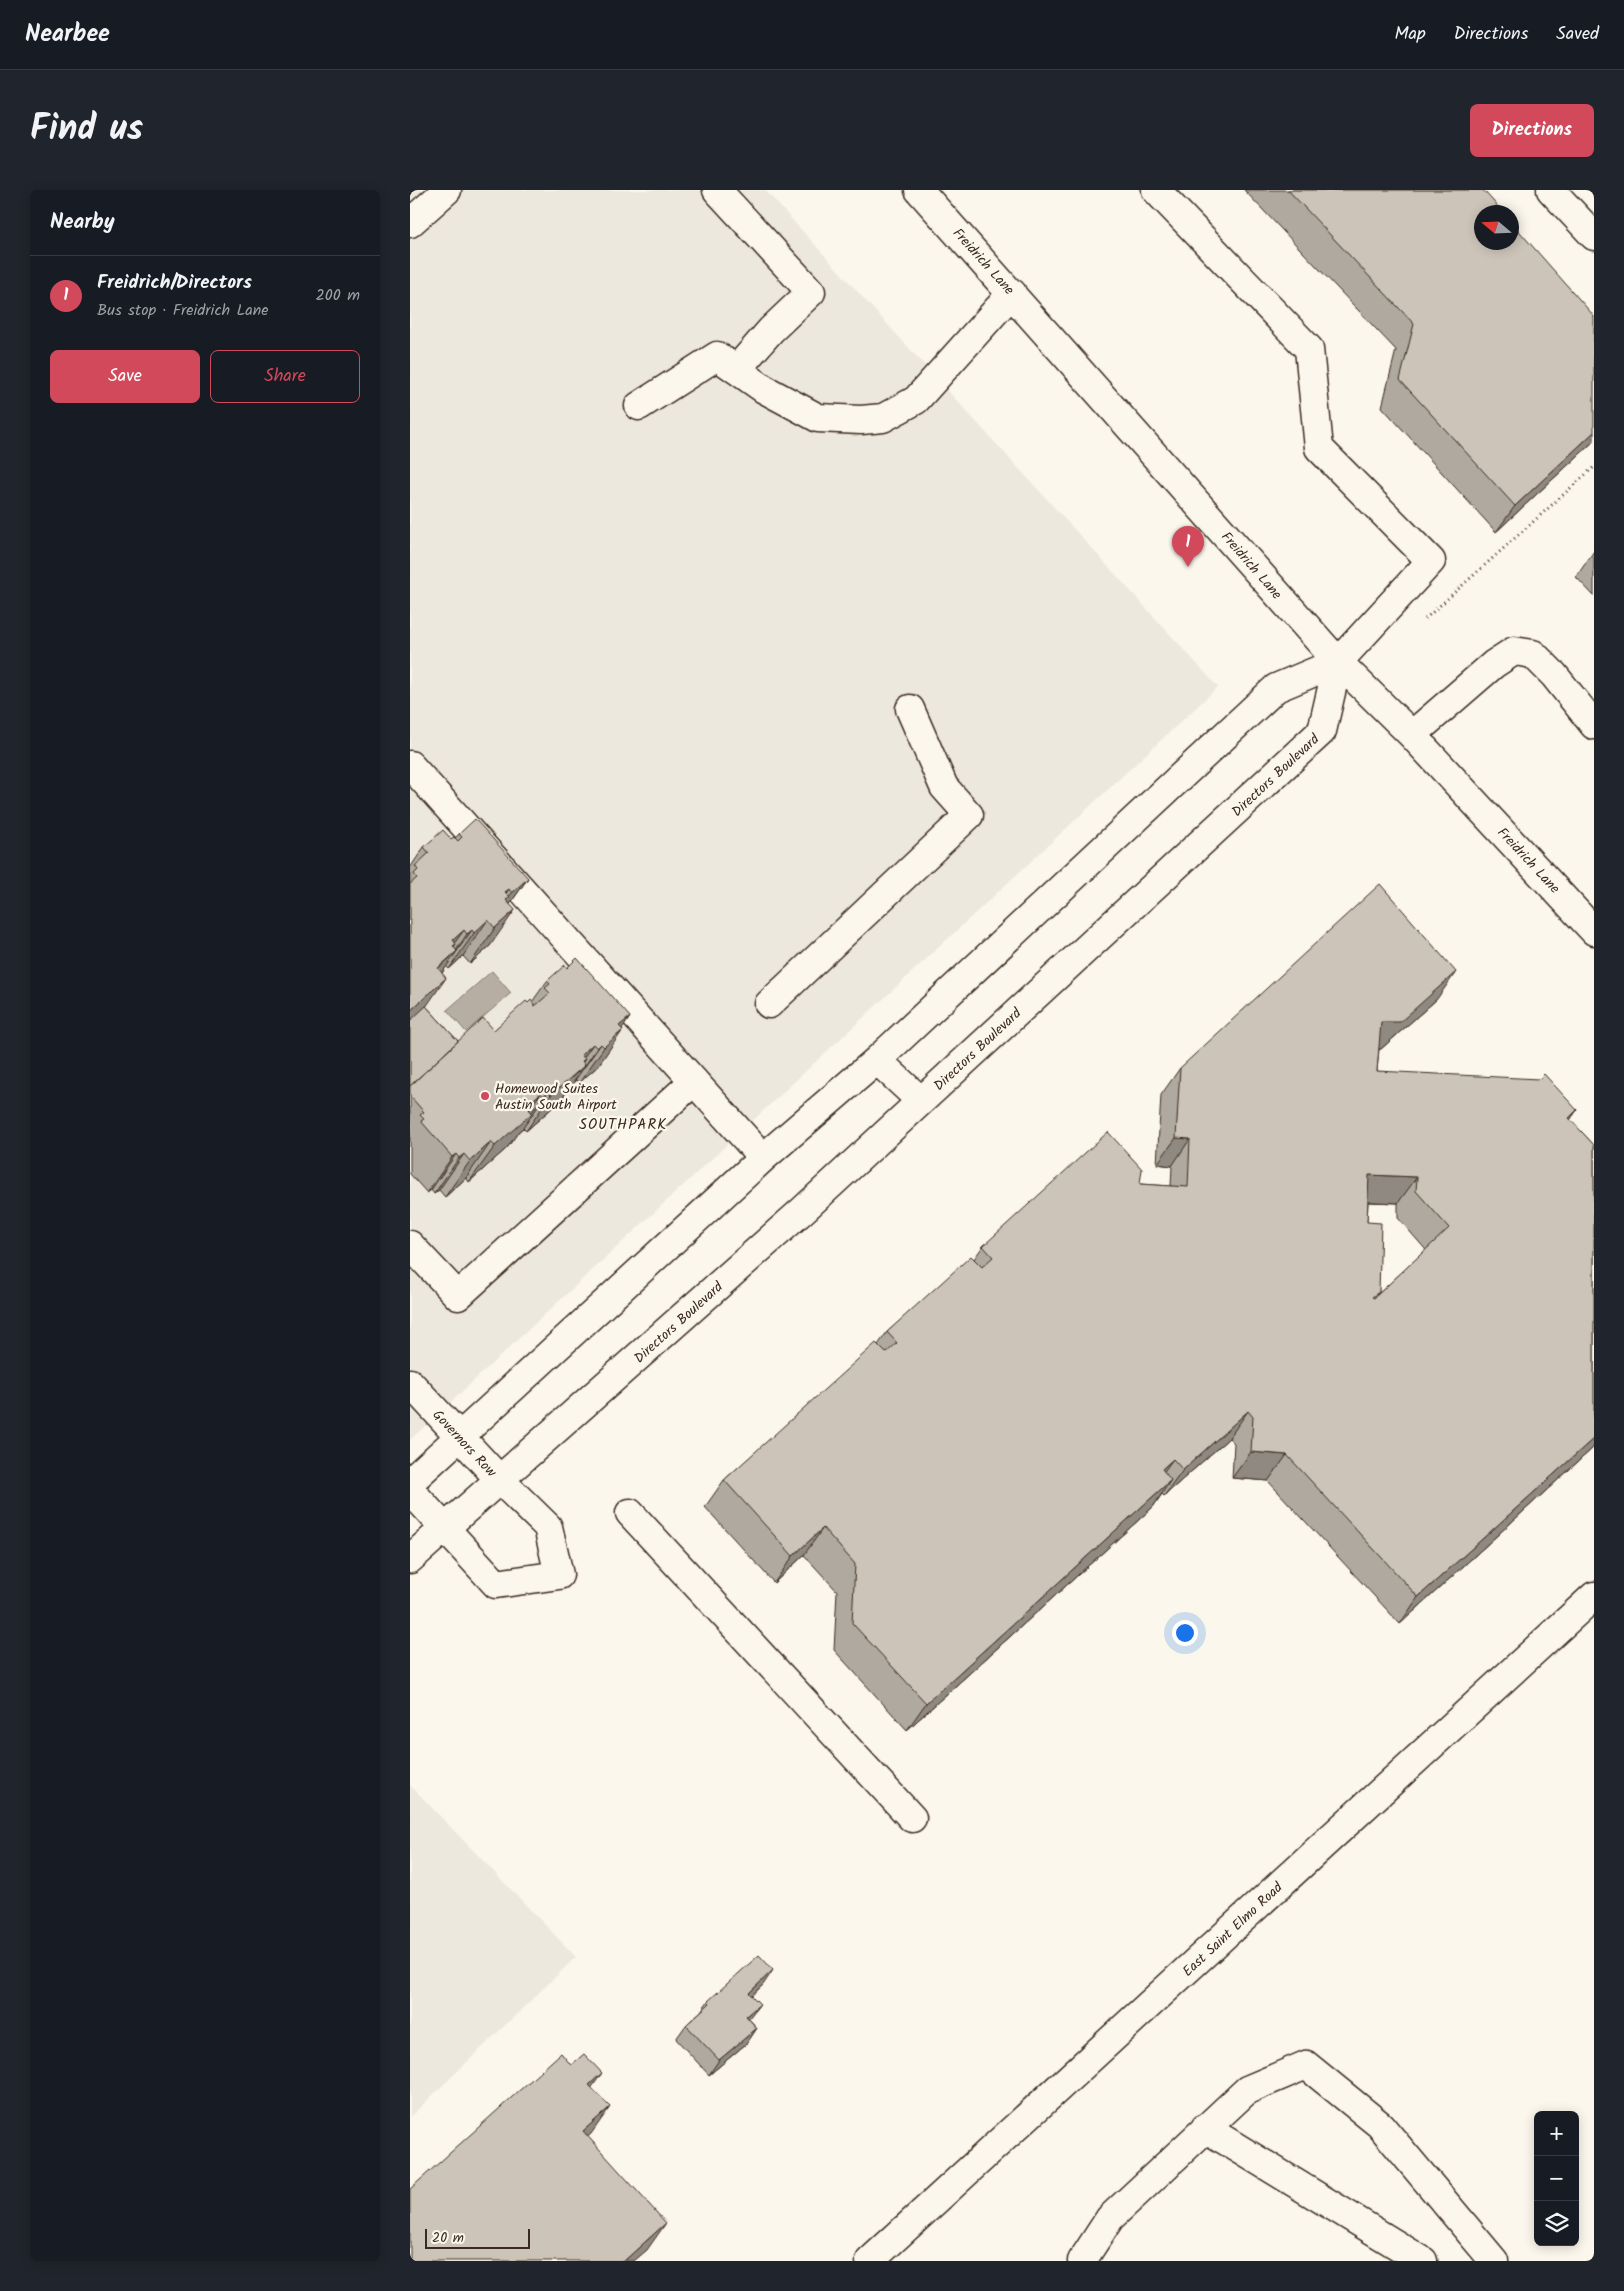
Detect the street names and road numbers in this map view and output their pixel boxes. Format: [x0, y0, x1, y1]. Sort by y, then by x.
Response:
street label: Freidrich Lane [947, 223, 1020, 301]
street label: Freidrich Lane [1215, 527, 1288, 605]
street label: Directors Boulevard [1227, 728, 1325, 822]
street label: Freidrich Lane [1492, 823, 1565, 899]
street label: Directors Boulevard [929, 1002, 1027, 1096]
street label: Directors Boulevard [629, 1276, 729, 1369]
street label: Governors Row [427, 1405, 502, 1483]
street label: East Saint Elmo Road [1178, 1877, 1289, 1982]

